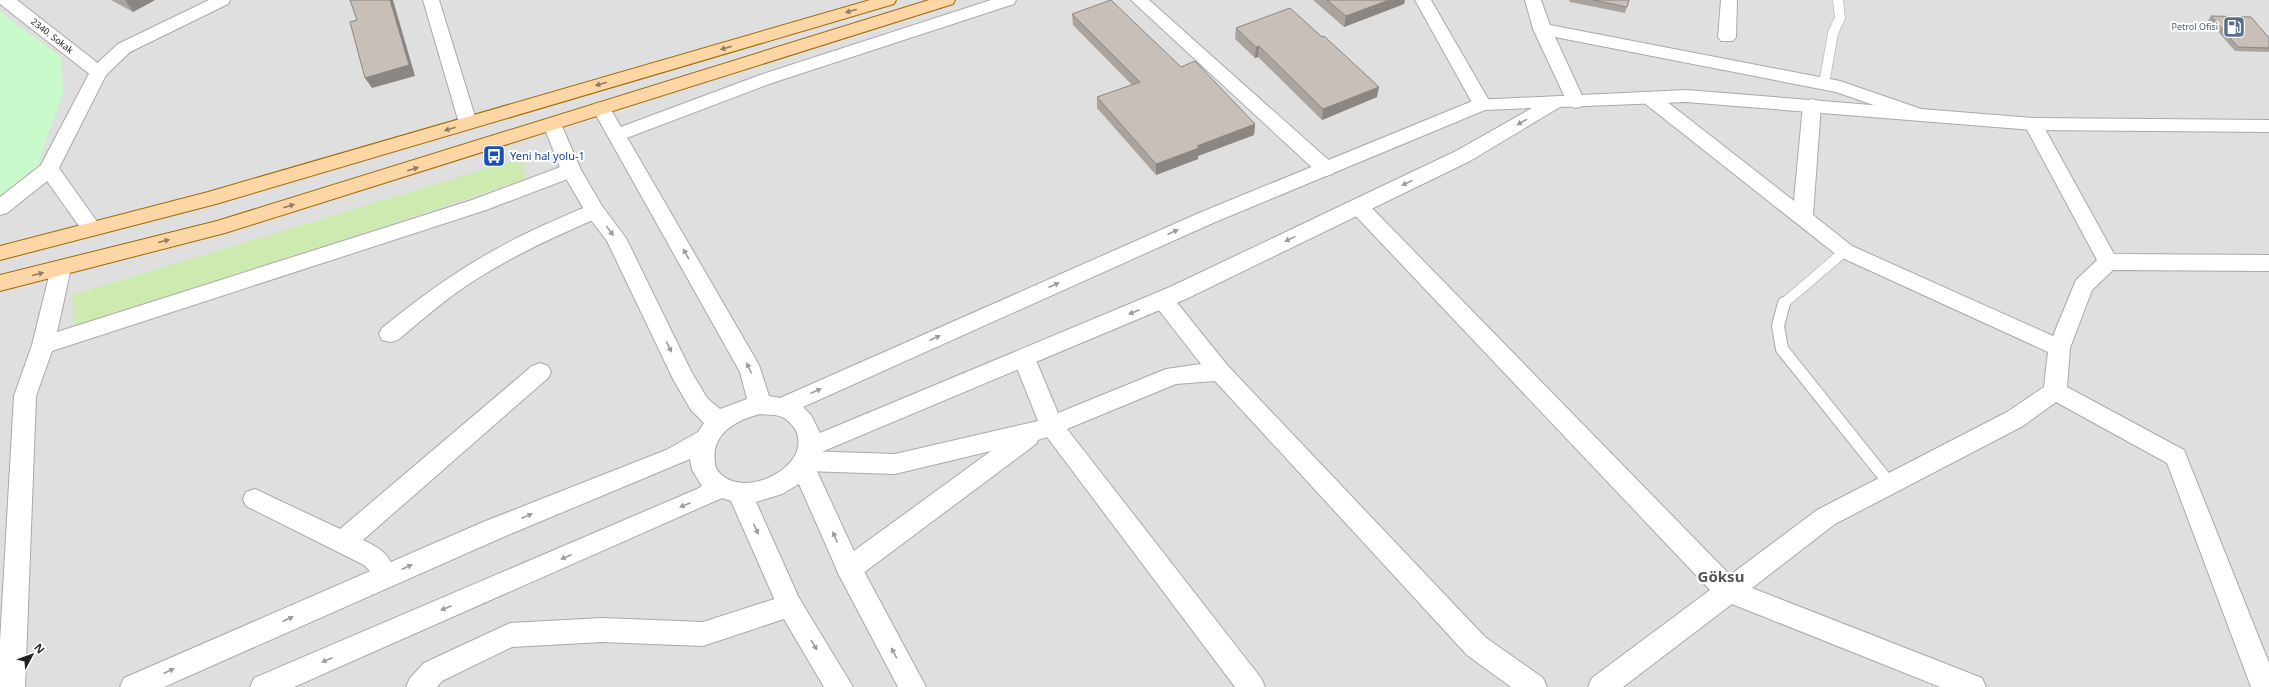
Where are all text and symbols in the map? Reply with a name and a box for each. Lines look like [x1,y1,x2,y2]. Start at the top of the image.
one-way arrow [844,8,856,14]
fuel station icon: Petrol Ofisi [2221,14,2247,40]
street label: 2340. Sokak [28,15,76,56]
place label: Petrol Ofisi [2172,20,2218,33]
one-way arrow [720,45,732,51]
one-way arrow [595,81,607,87]
one-way arrow [1516,119,1528,125]
one-way arrow [443,126,455,132]
bus stop icon: Yeni hal yolu-1 [481,143,507,169]
place label: Yeni hal yolu-1 [510,148,585,163]
one-way arrow [408,165,420,171]
one-way arrow [1402,180,1413,186]
one-way arrow [283,203,295,209]
one-way arrow [606,226,614,237]
one-way arrow [1167,229,1179,235]
one-way arrow [1284,236,1296,242]
one-way arrow [158,238,170,244]
one-way arrow [683,248,690,260]
one-way arrow [32,270,44,276]
one-way arrow [1048,282,1060,288]
one-way arrow [1128,309,1140,315]
one-way arrow [930,335,941,341]
one-way arrow [666,342,672,353]
one-way arrow [746,362,752,373]
one-way arrow [811,388,822,394]
one-way arrow [679,502,691,508]
one-way arrow [521,513,532,519]
one-way arrow [753,523,759,534]
one-way arrow [832,531,838,542]
one-way arrow [559,554,571,560]
one-way arrow [402,564,413,570]
district label: Göksu [1698,566,1744,586]
one-way arrow [441,605,452,611]
one-way arrow [283,616,294,622]
north arrow [12,635,52,675]
one-way arrow [810,639,817,651]
text: N [31,640,49,656]
one-way arrow [890,647,897,658]
one-way arrow [321,657,333,663]
one-way arrow [164,668,176,674]

